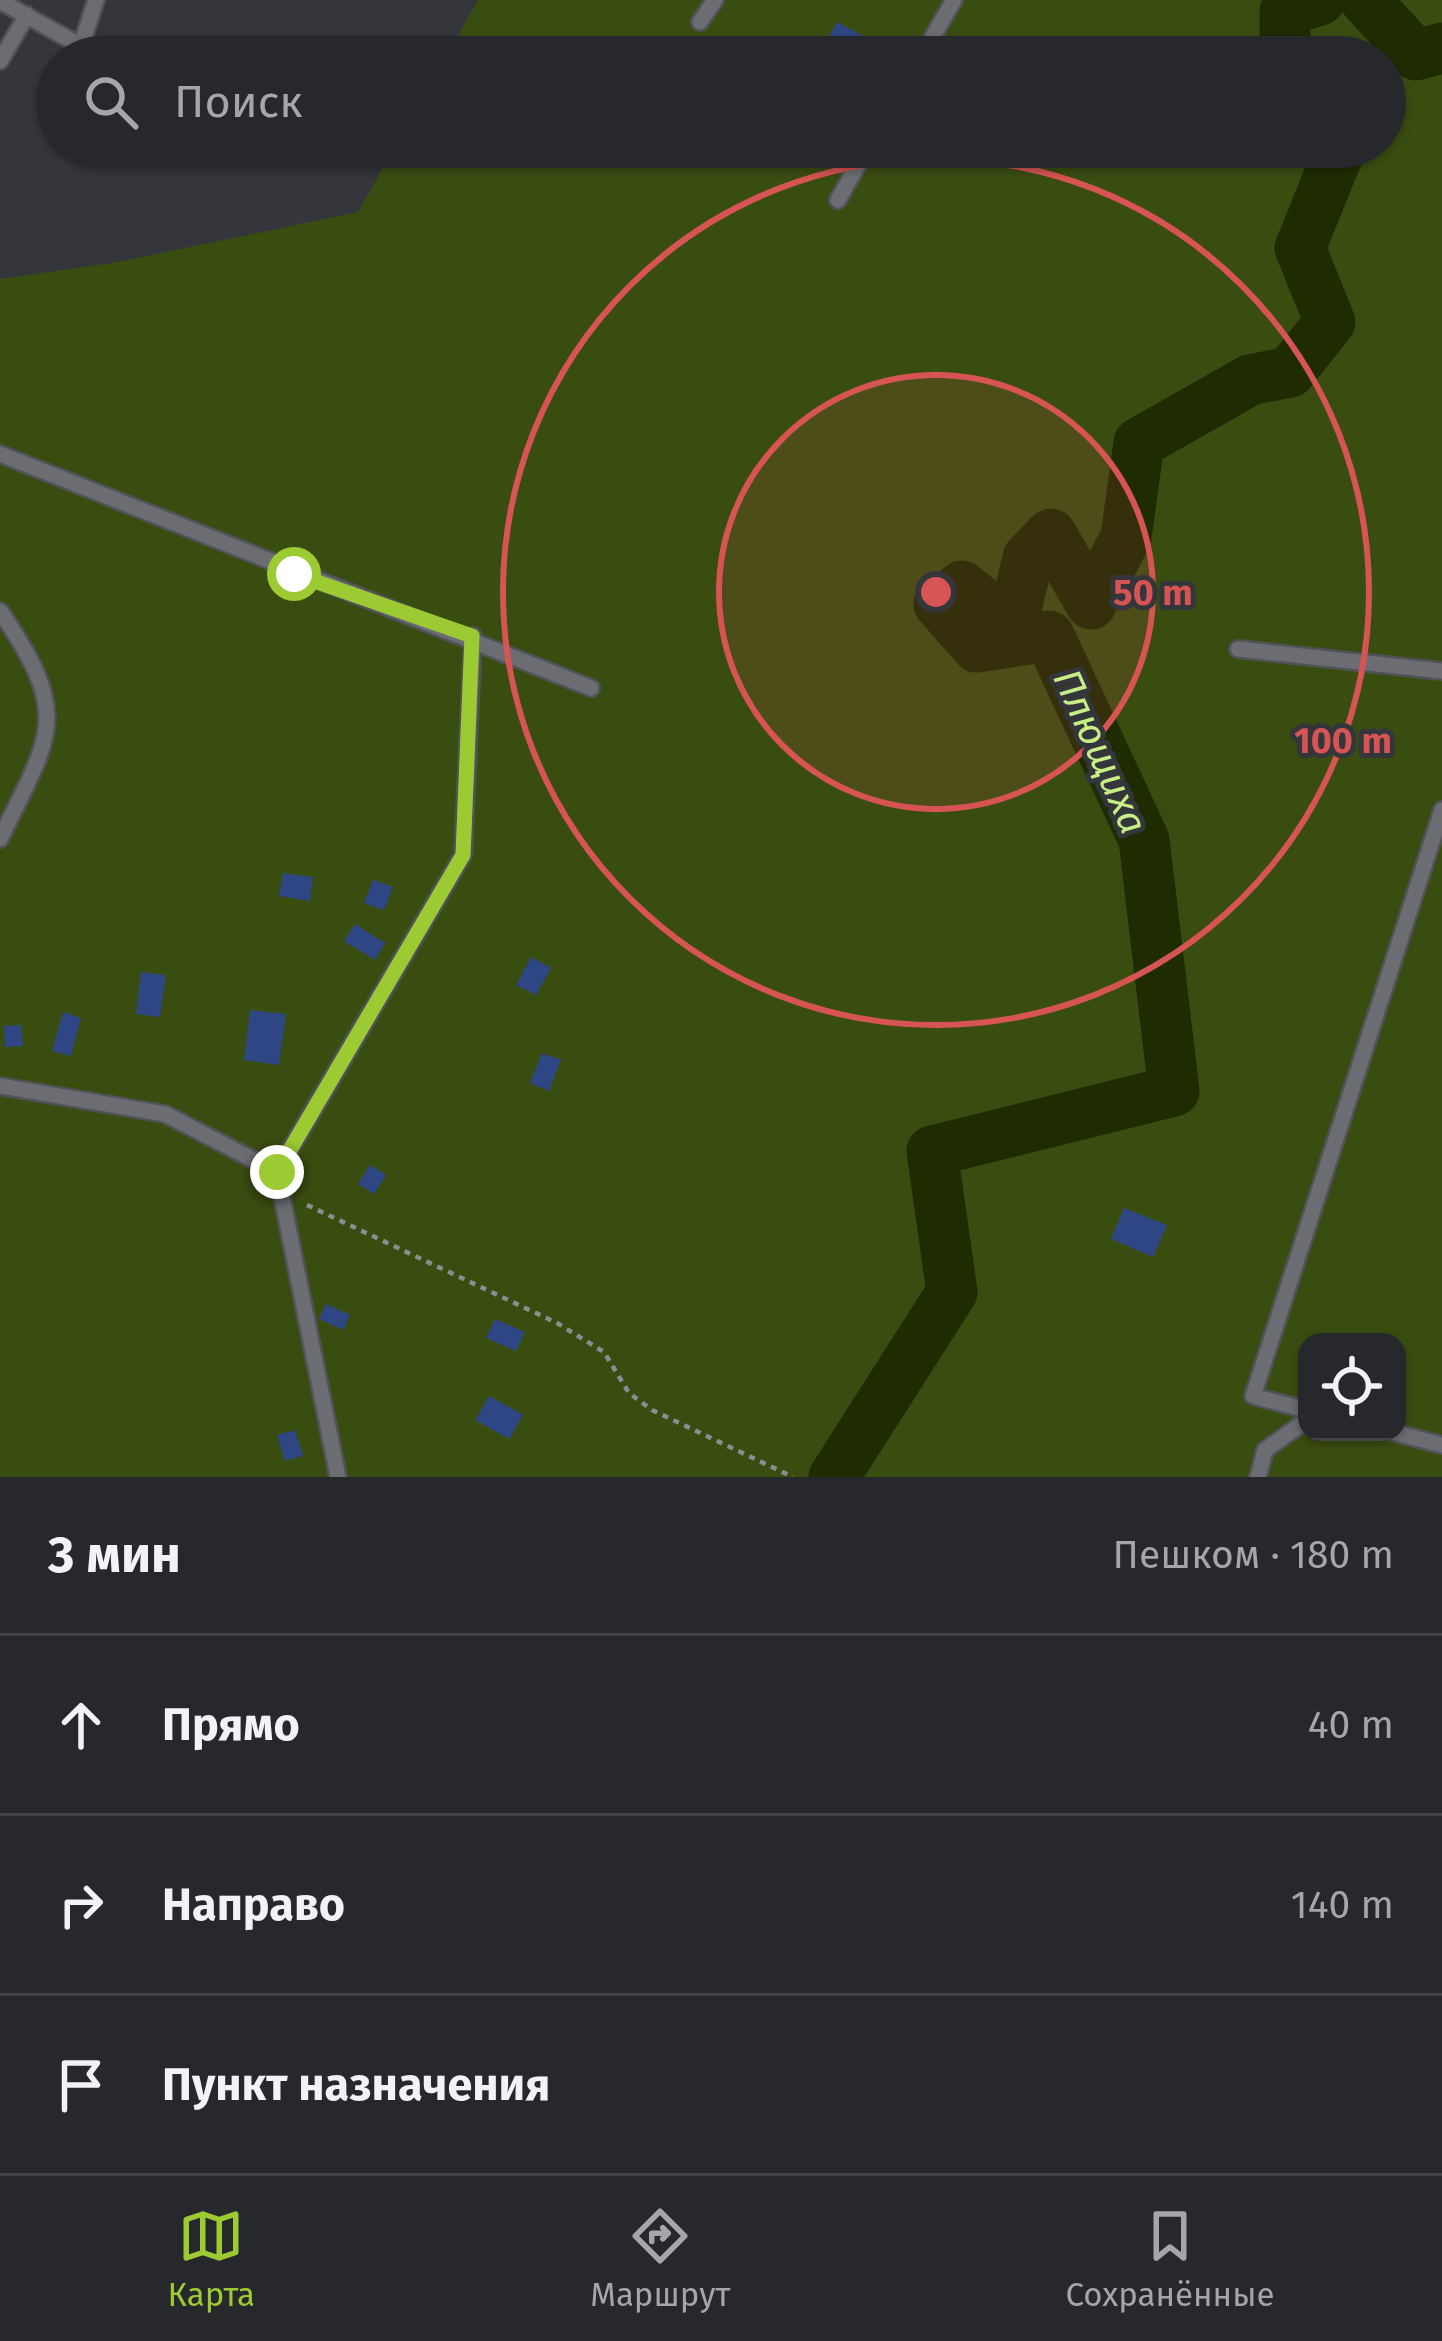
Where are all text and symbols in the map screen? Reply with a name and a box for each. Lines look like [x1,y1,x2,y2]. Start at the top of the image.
search box [36,36,1406,168]
icon: search [78,69,144,135]
text: Поиск [174,75,303,129]
route start [267,547,321,601]
centre of rings [915,571,957,613]
text: 50 m [1113,571,1193,615]
water label: Плющиха [1043,662,1157,841]
text: 100 m [1294,719,1392,763]
route end [250,1145,304,1199]
map controls [1298,1333,1406,1441]
button: locate [1298,1333,1406,1441]
text: 3 мин [48,1524,181,1586]
text: Пешком · 180 m [1113,1532,1394,1578]
icon: ahead [48,1692,114,1758]
text: Прямо [162,1698,300,1752]
text: 40 m [1308,1702,1394,1748]
icon: right [48,1872,114,1938]
text: Направо [162,1878,345,1932]
text: 140 m [1291,1882,1394,1928]
icon: arrive [48,2052,114,2118]
text: Пункт назначения [162,2058,550,2112]
tab: Карта [168,2203,255,2315]
tab: Маршрут [590,2203,730,2315]
tab: Сохранённые [1065,2203,1274,2315]

